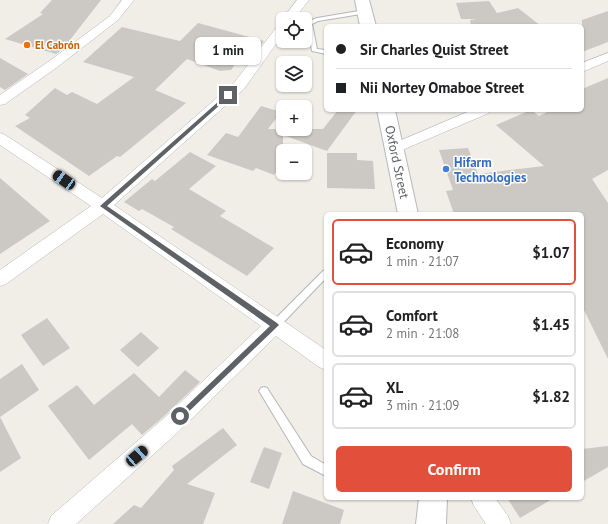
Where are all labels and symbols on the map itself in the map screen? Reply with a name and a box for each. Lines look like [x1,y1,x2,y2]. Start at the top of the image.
callout: 1 min [195,37,261,65]
place label: El Cabrón [35,38,80,52]
marker: El Cabrón [22,40,32,50]
route end [219,86,237,104]
street label: Oxford Street [381,124,413,201]
place label: Hifarm Technologies [454,154,527,186]
marker: Hifarm Technologies [441,164,451,174]
car [51,168,77,192]
route start [171,407,189,425]
car [124,444,150,468]

